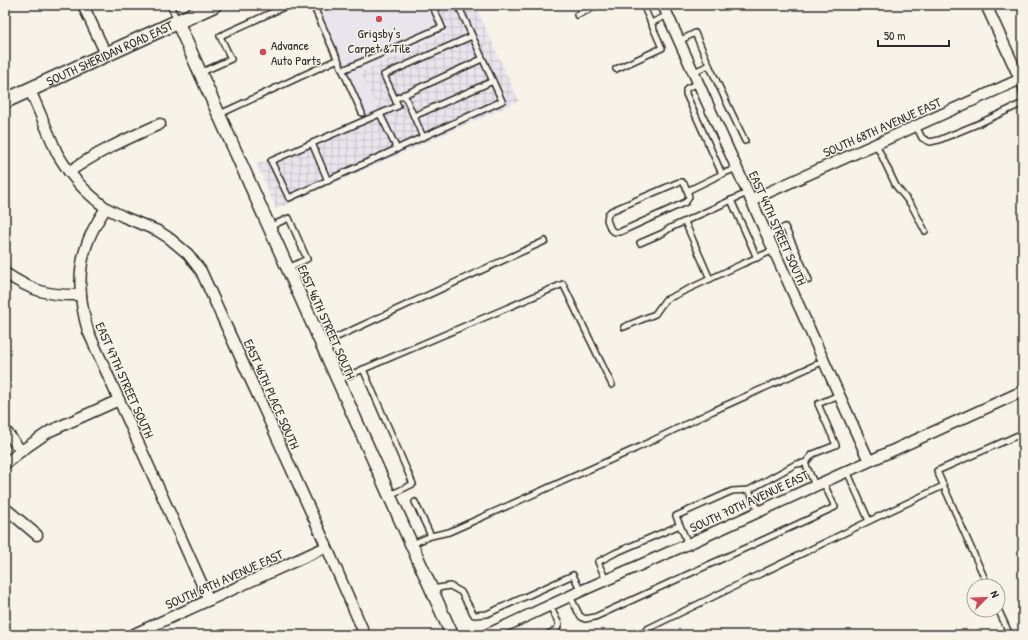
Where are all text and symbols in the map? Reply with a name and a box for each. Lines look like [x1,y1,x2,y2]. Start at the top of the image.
marker: Grigsby's Carpet & Tile [374,14,384,24]
street label: SOUTH SHERIDAN ROAD EAST [43,16,177,90]
scale bar [878,22,949,48]
place label: Grigsby's Carpet & Tile [348,24,410,57]
text: 50 m [884,27,905,44]
place label: Advance Auto Parts [271,36,321,69]
marker: Advance Auto Parts [258,47,268,57]
street label: SOUTH 68TH AVENUE EAST [820,92,945,161]
street label: EAST 44TH STREET SOUTH [745,168,811,288]
street label: EAST 46TH STREET SOUTH [294,262,360,382]
street label: EAST 47TH STREET SOUTH [91,319,159,441]
street label: EAST 46TH PLACE SOUTH [240,336,304,452]
street label: SOUTH 70TH AVENUE EAST [687,465,812,536]
street label: SOUTH 69TH AVENUE EAST [162,545,286,613]
north arrow [966,578,1006,618]
text: N [988,588,1003,600]

